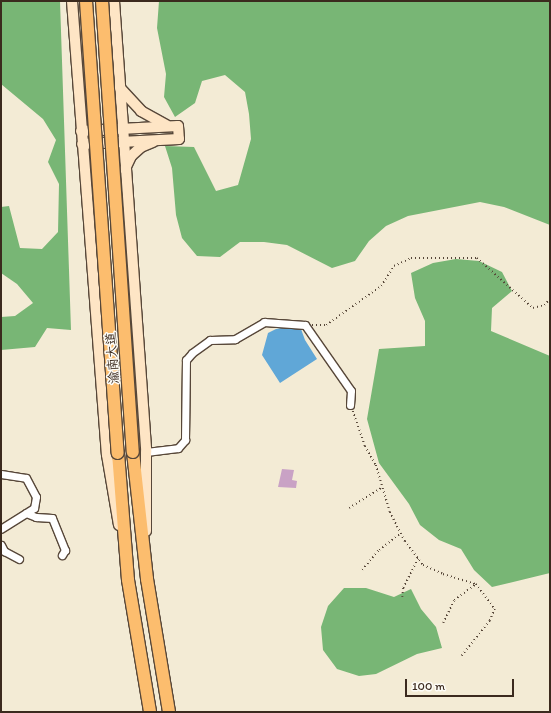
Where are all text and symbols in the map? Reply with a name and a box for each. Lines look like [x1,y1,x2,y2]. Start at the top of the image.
street label: 渝南大道 [103,332,123,384]
scale bar [407,671,516,697]
text: 100 m [412,679,445,693]

